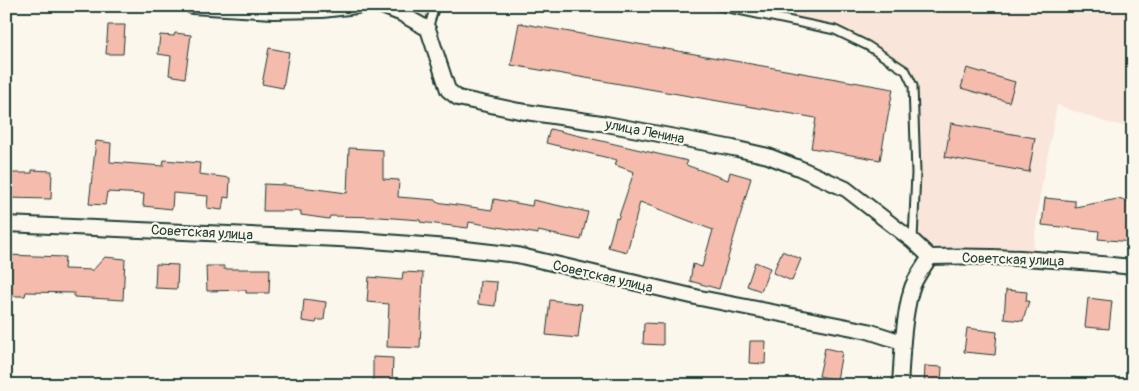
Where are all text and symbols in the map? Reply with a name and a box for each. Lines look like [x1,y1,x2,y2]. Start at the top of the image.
street label: улица Ленина [603,115,686,147]
street label: Советская улица [150,221,253,244]
street label: Советская улица [962,249,1064,270]
street label: Советская улица [551,257,655,296]

